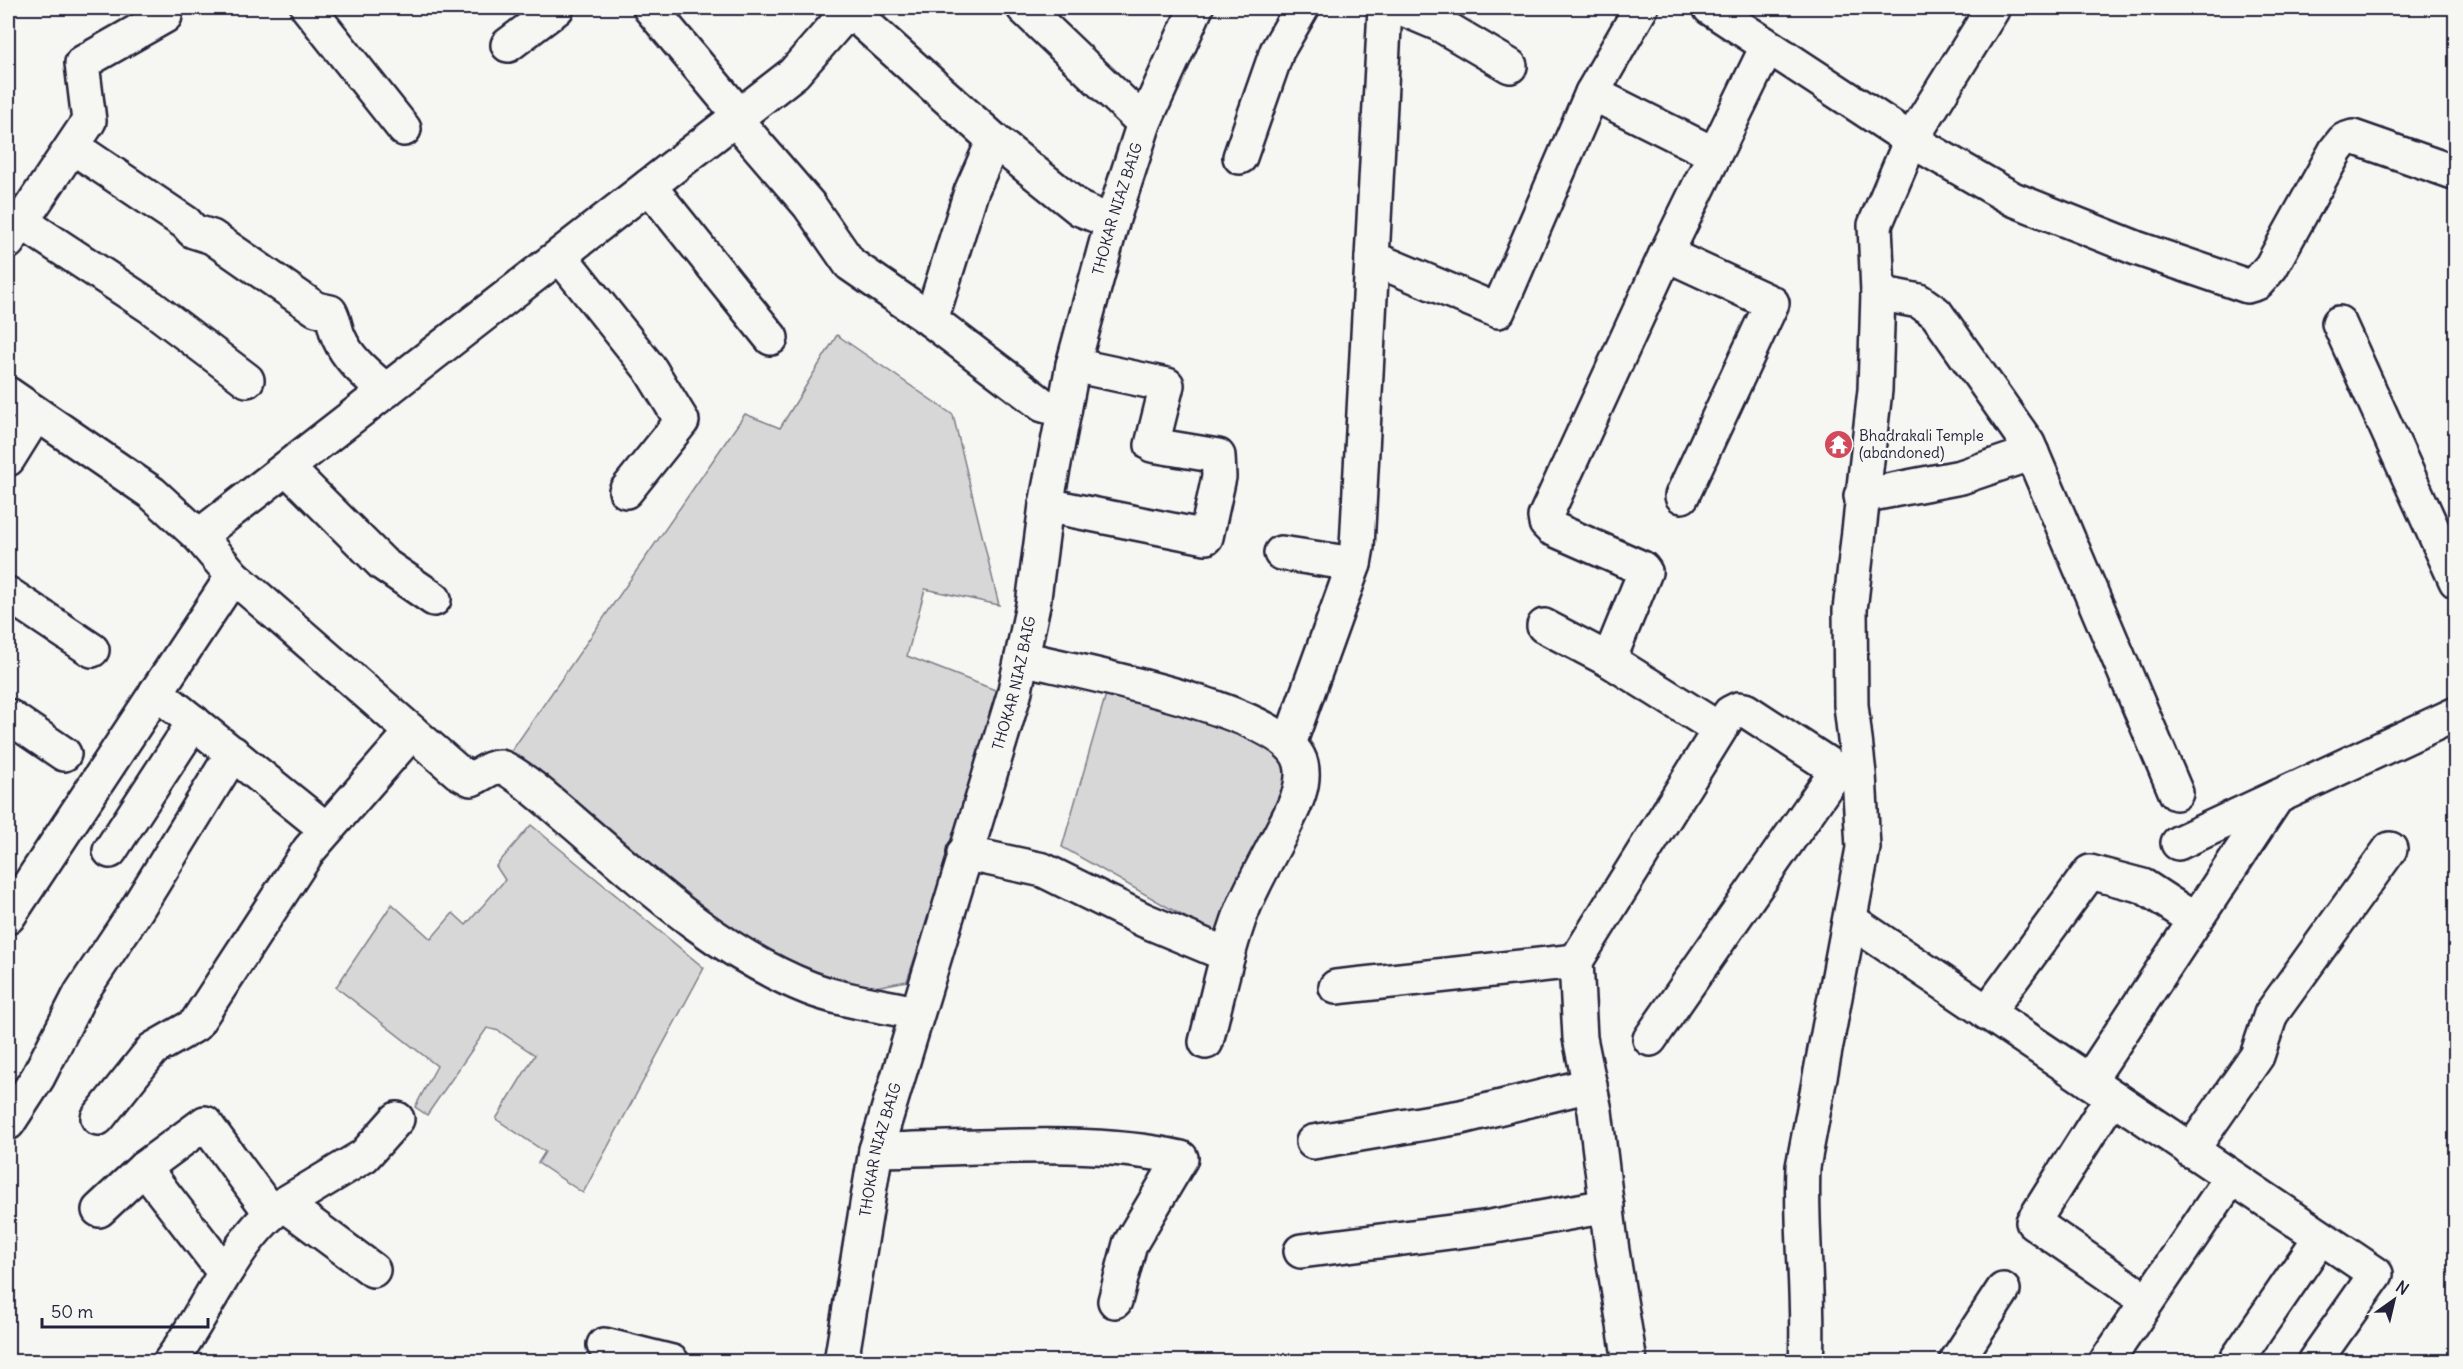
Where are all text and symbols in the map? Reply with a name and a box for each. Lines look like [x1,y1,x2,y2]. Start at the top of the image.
street label: THOKAR NIAZ BAIG [1088,140,1146,277]
place label: Bhadrakali Temple (abandoned) [1859,426,1984,462]
temple icon: Bhadrakali Temple (abandoned) [1822,429,1854,461]
street label: THOKAR NIAZ BAIG [988,614,1039,752]
street label: THOKAR NIAZ BAIG [855,1080,905,1218]
north arrow [2364,1270,2424,1330]
text: N [2392,1276,2413,1299]
scale bar [42,1291,208,1329]
text: 50 m [51,1300,93,1323]

